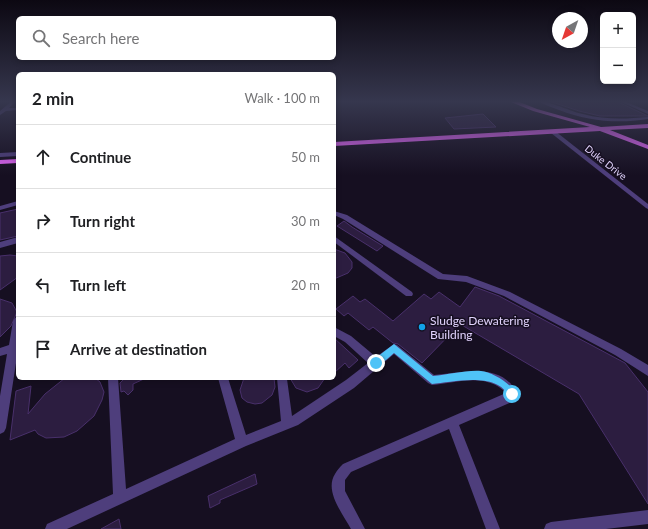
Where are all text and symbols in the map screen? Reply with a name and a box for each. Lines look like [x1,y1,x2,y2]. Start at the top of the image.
north arrow [552,12,588,48]
map controls [600,12,636,84]
button: + [600,12,636,48]
search box [16,16,336,60]
icon: search [30,27,52,49]
text: Search here [62,29,139,47]
button: − [600,48,636,84]
text: 2 min [32,88,74,109]
text: Walk · 100 m [244,90,320,106]
street label: Duke Drive [583,142,629,182]
icon: ahead [32,146,54,168]
text: Continue [70,148,131,166]
text: 50 m [291,149,320,165]
icon: right [32,210,54,232]
text: Turn right [70,212,135,230]
text: 30 m [291,213,320,229]
icon: left [32,274,54,296]
text: Turn left [70,276,126,294]
text: 20 m [291,277,320,293]
place label: Sludge Dewatering Building [430,313,530,342]
marker: Sludge Dewatering Building [417,322,427,332]
icon: arrive [32,338,54,360]
text: Arrive at destination [70,340,207,358]
route end [367,354,385,372]
route start [503,385,521,403]

